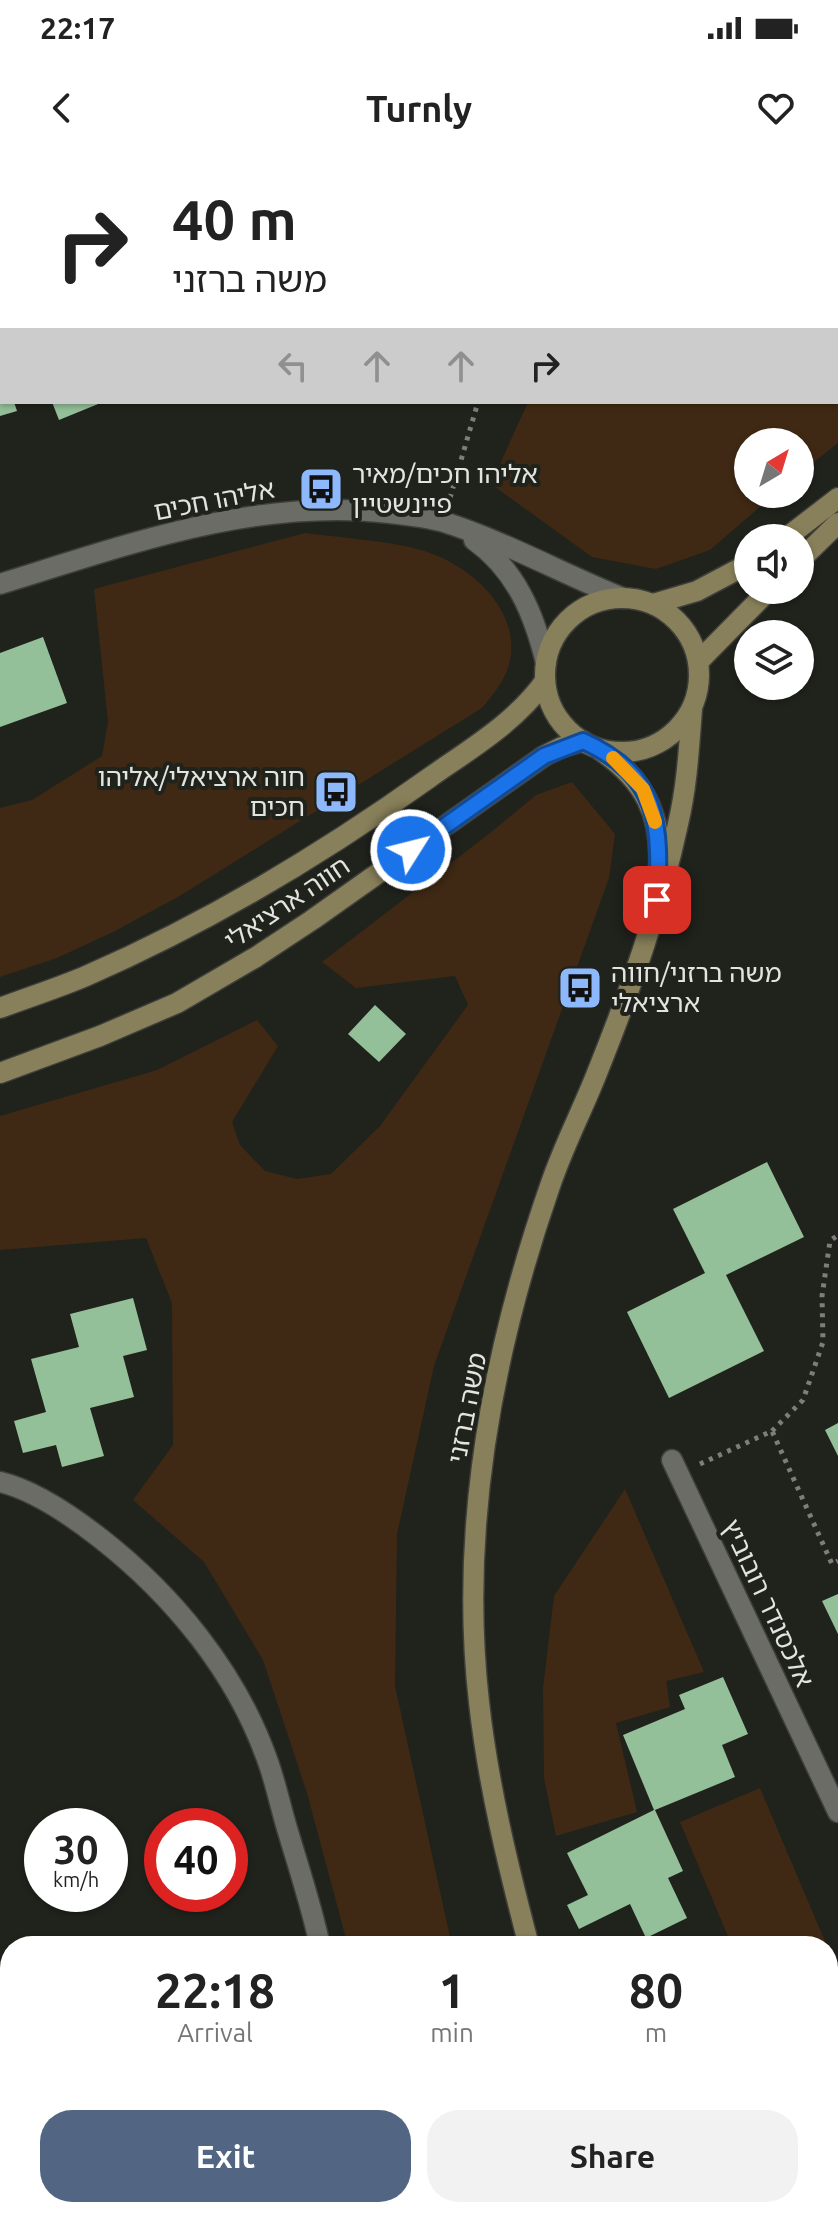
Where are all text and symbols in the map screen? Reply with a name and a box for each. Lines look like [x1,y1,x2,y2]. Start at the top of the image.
text: 22:17 [40,11,115,45]
icon: back [40,86,84,130]
icon: heart [754,86,798,130]
text: Turnly [366,88,472,129]
text: 40 m [172,188,297,251]
icon: right [40,192,144,296]
text: משה ברזני [172,258,327,299]
icon: left [271,344,315,388]
icon: ahead [355,344,399,388]
icon: ahead [439,344,483,388]
icon: right [523,344,567,388]
north arrow [734,428,814,508]
map controls [734,428,814,700]
place label: אליהו חכים/מאיר פיינשטיין [352,459,538,518]
bus stop icon: אליהו חכים/מאיר פיינשטיין [297,465,345,513]
street label: אליהו חכים [151,474,277,525]
button: sound [734,524,814,604]
button: layers [734,620,814,700]
place label: חוה ארציאלי/אליהו חכים [98,762,305,821]
bus stop icon: חוה ארציאלי/אליהו חכים [312,768,360,816]
position arrow [369,808,453,892]
street label: חווה ארציאלי [219,850,355,955]
pin [623,866,691,934]
icon: arrive [635,878,679,922]
place label: משה ברזני/חווה ארציאלי [611,958,782,1017]
bus stop icon: משה ברזני/חווה ארציאלי [556,964,604,1012]
street label: משה ברזני [442,1350,491,1466]
street label: אלכסנדר רובוביץ [717,1514,820,1691]
speed limit sign: 40 [144,1808,248,1912]
text: 30 [53,1827,99,1872]
text: km/h [53,1868,99,1891]
text: 22:18 [155,1963,275,2017]
text: 1 [438,1963,466,2017]
text: 80 [629,1963,683,2017]
text: Arrival [177,2018,253,2047]
text: min [430,2018,474,2047]
text: m [645,2018,667,2047]
button: Exit [40,2110,411,2202]
button: Share [427,2110,798,2202]

